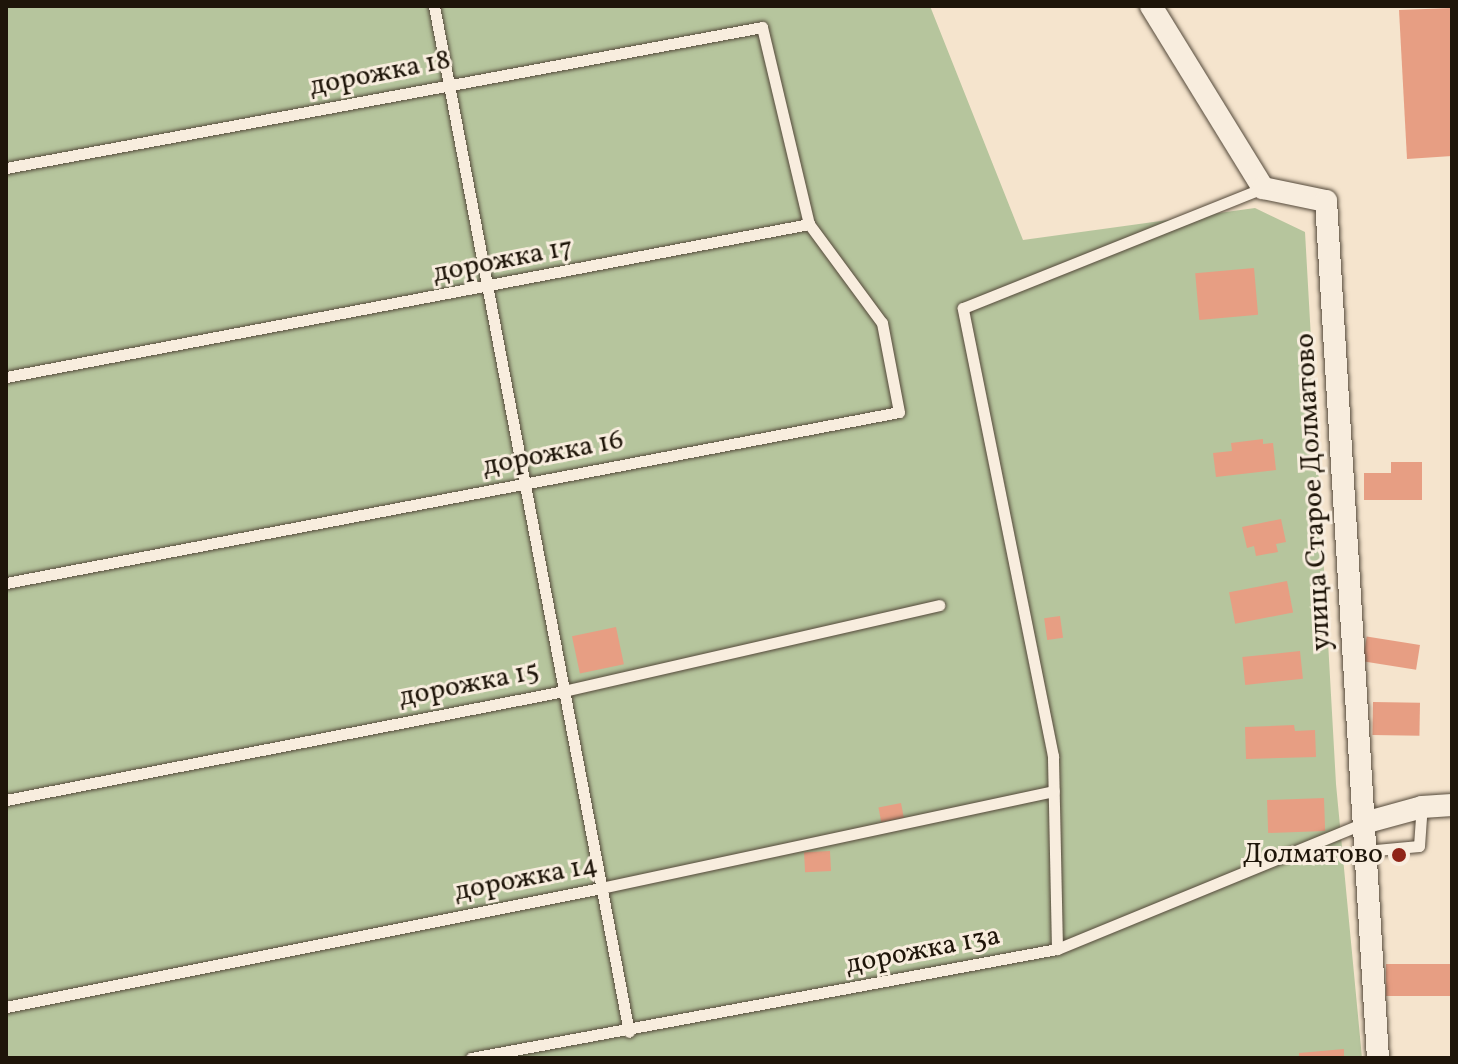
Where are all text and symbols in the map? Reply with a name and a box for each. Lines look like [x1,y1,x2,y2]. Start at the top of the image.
street label: дорожка 18 [307,44,453,104]
street label: дорожка 17 [430,231,576,291]
street label: улица Старое Долматово [1289,332,1339,652]
street label: дорожка 16 [480,424,626,484]
street label: дорожка 15 [396,655,542,715]
place label: Долматово [1243,838,1383,872]
marker: Долматово [1390,846,1408,864]
street label: дорожка 14 [451,849,601,909]
street label: дорожка 13а [843,920,1003,982]

